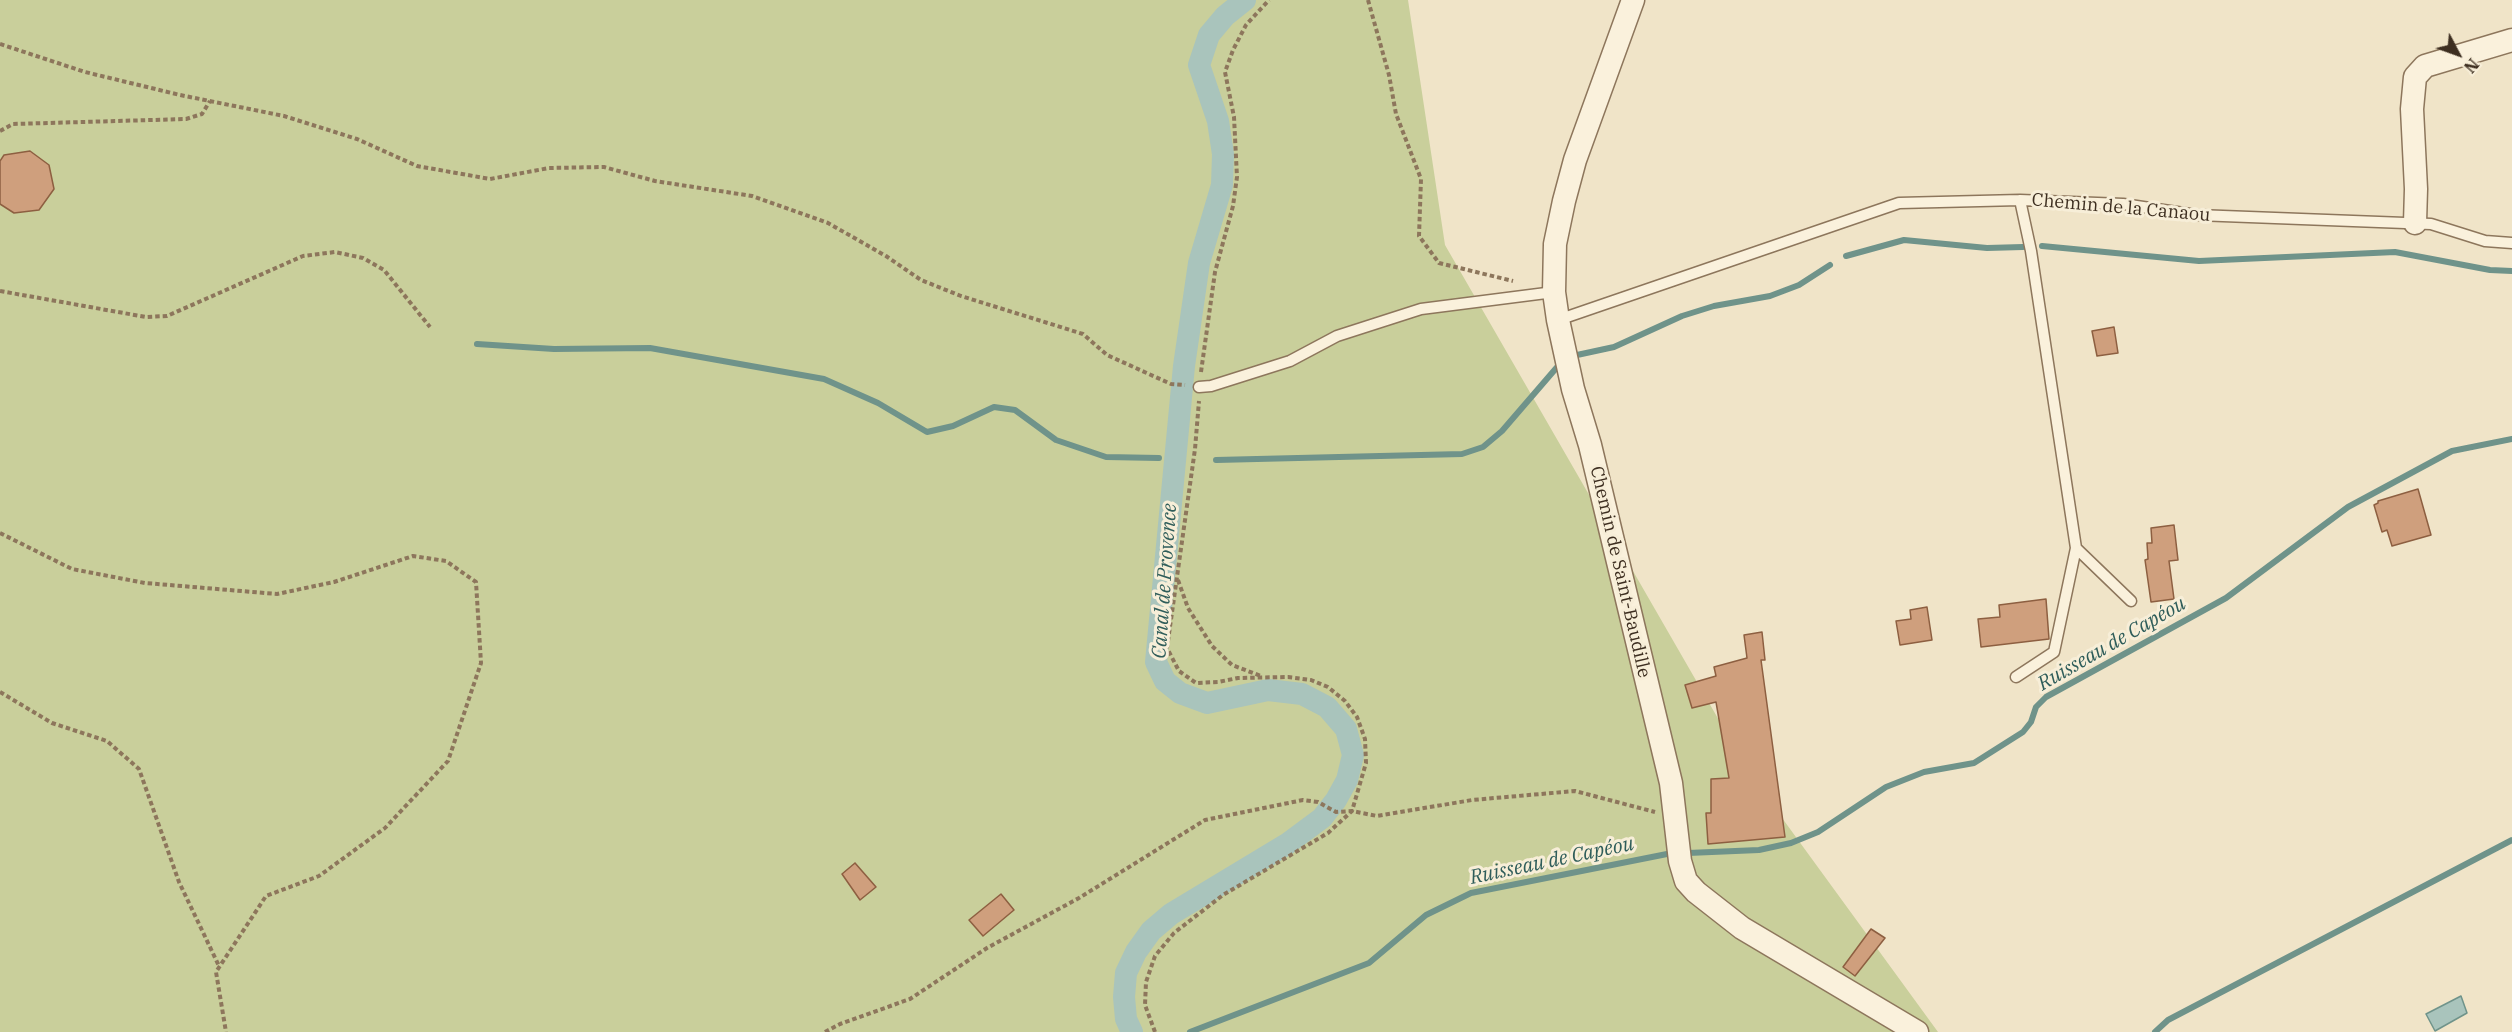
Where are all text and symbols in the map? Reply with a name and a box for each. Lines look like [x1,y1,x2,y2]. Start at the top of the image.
north arrow [2428,24,2488,84]
text: N [2460,54,2483,77]
street label: Chemin de la Canaou [2031,189,2211,227]
street label: Chemin de Saint-Baudille [1585,464,1655,680]
water label: Canal de Provence [1148,503,1182,659]
water label: Ruisseau de Capéou [2034,592,2190,696]
water label: Ruisseau de Capéou [1468,832,1636,890]

